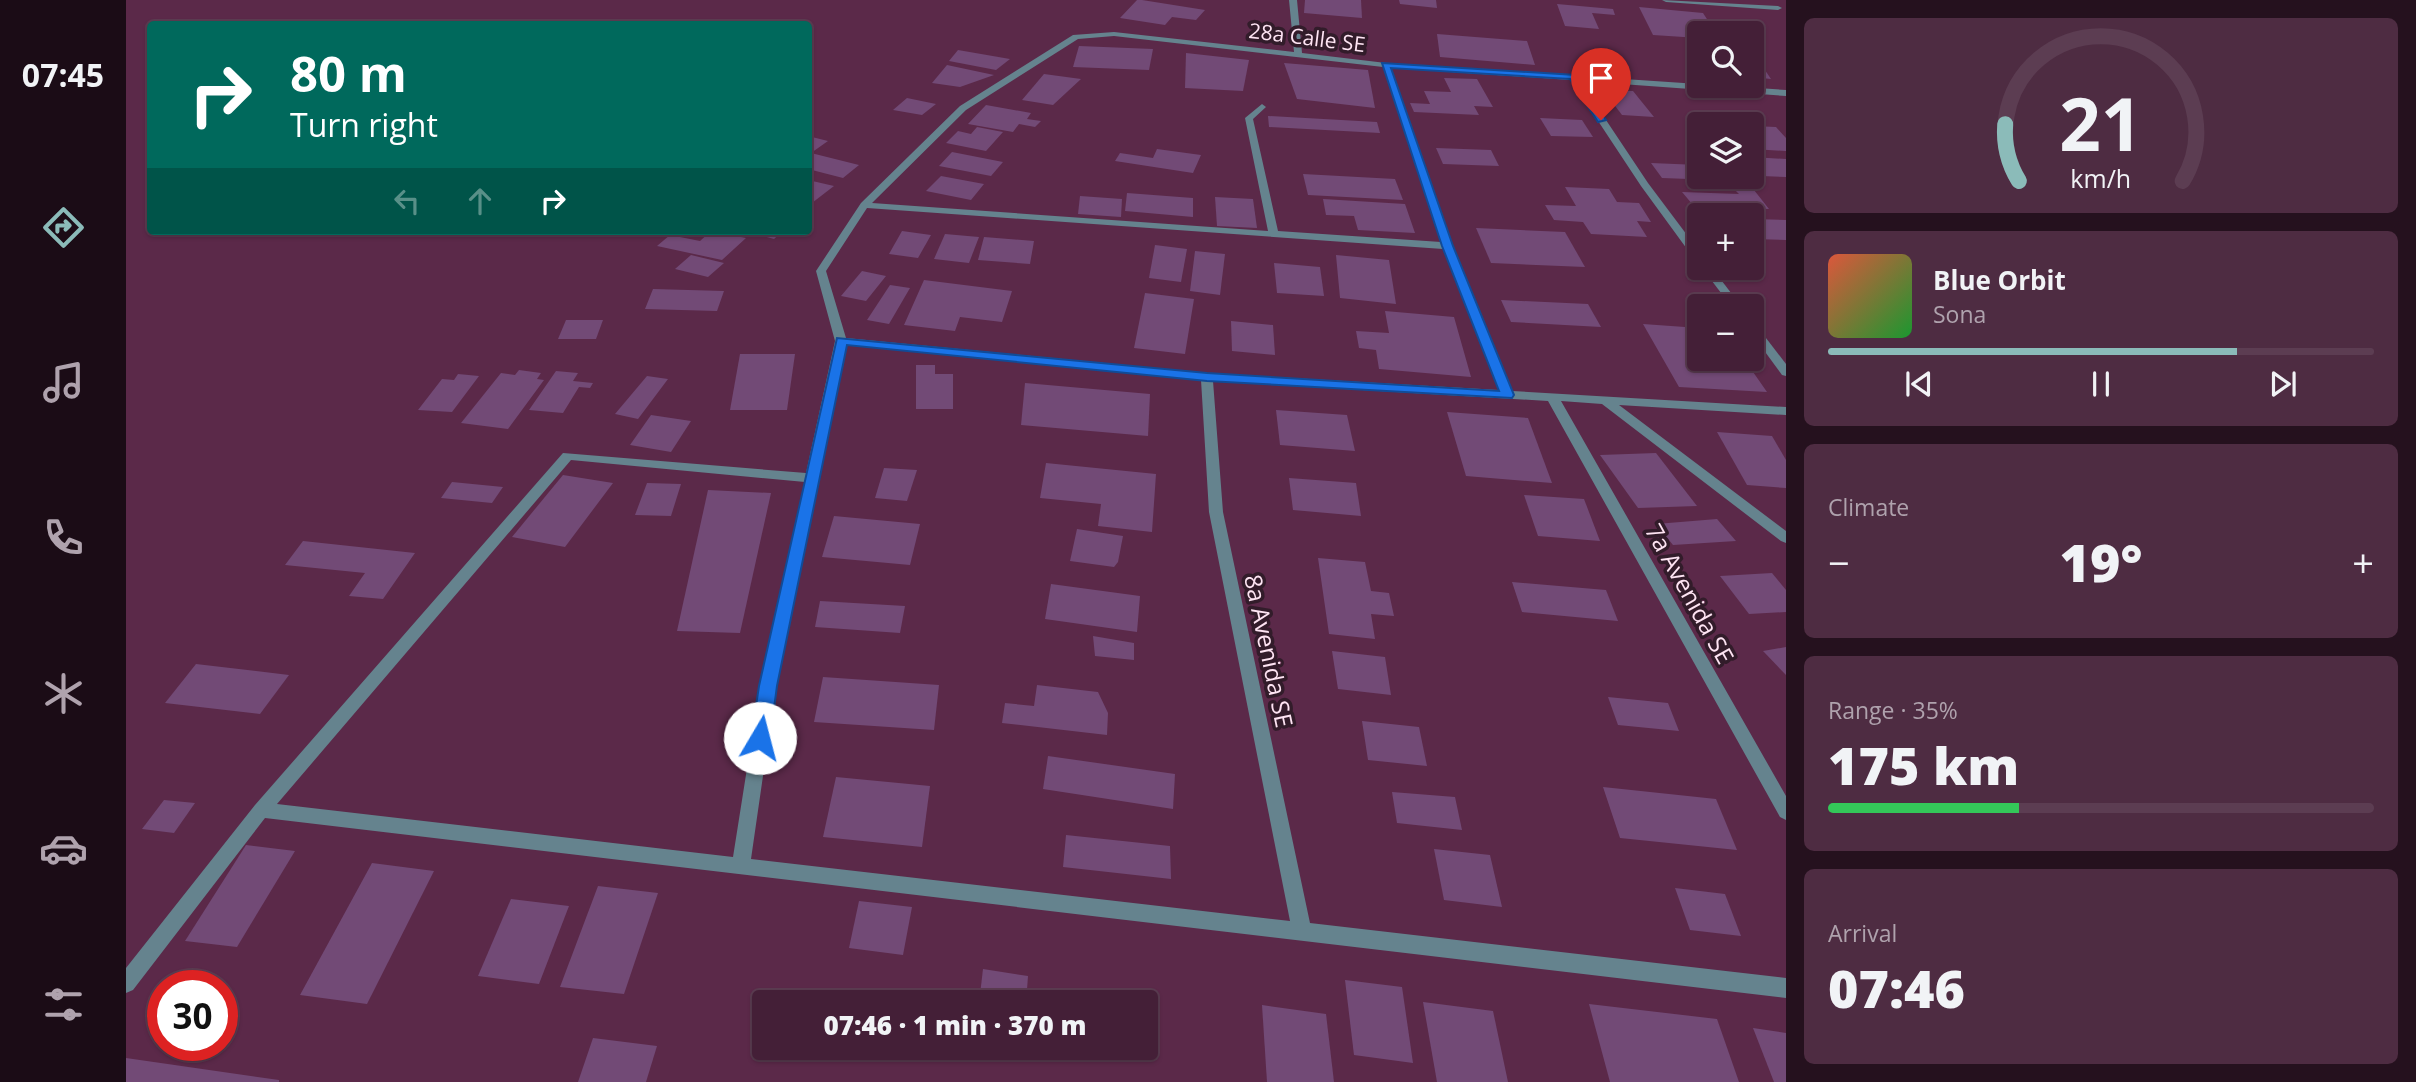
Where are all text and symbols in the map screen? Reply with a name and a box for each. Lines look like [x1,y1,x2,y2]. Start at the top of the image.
street label: 28a Calle SE [1247,16,1367,58]
map controls [1687,21,1764,371]
button: search [1687,21,1764,98]
text: 80 m [290,40,407,106]
pin [1571,48,1631,120]
icon: right [175,49,266,140]
text: 07:45 [22,53,104,96]
icon: arrive [1582,59,1620,97]
text: 21 [2059,74,2143,173]
text: Turn right [290,103,438,146]
button: layers [1687,112,1764,189]
text: km/h [2071,161,2131,195]
icon: left [388,182,426,220]
icon: ahead [461,182,499,220]
icon: right [534,182,572,220]
icon: directions [39,203,88,252]
button: + [1687,203,1764,280]
text: Blue Orbit [1933,262,2066,298]
button: − [1687,294,1764,371]
text: Sona [1933,298,1986,330]
icon: music [39,358,88,407]
icon: previous [1900,365,1938,403]
icon: pause [2082,365,2120,403]
icon: next [2264,365,2302,403]
text: Climate [1828,491,1909,523]
icon: phone [39,513,88,562]
street label: 7a Avenida SE [1638,517,1742,669]
text: 19° [2060,526,2142,597]
text: − [1828,536,1850,588]
text: + [2352,536,2374,588]
street label: 8a Avenida SE [1237,571,1302,730]
icon: climate [39,669,88,718]
text: Range · 35% [1828,694,1958,726]
position arrow [723,701,797,775]
text: 175 km [1828,729,2019,800]
icon: car [39,824,88,873]
text: Arrival [1828,917,1897,949]
text: 07:46 [1828,952,1965,1023]
speed limit sign: 30 [147,970,238,1061]
icon: filters [39,980,88,1029]
text: 07:46 · 1 min · 370 m [824,1007,1086,1043]

